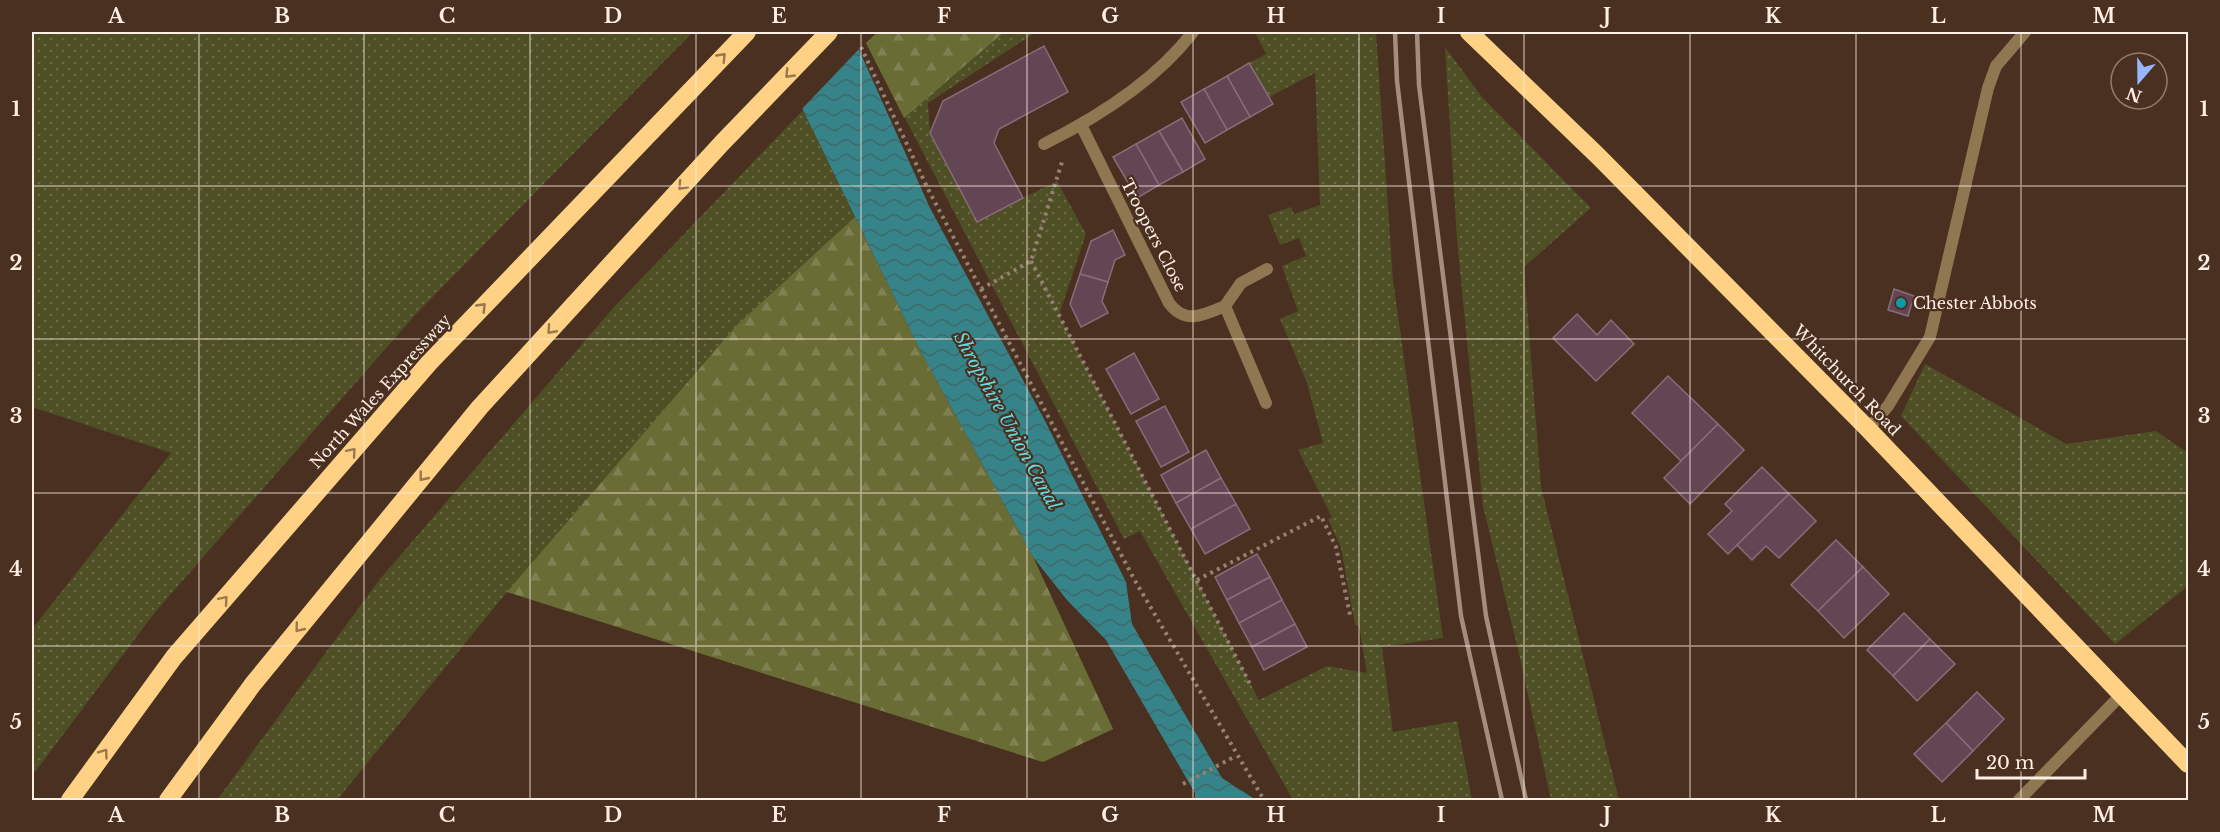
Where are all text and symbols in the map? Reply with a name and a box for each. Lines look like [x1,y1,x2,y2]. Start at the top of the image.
text: A [107,4,125,28]
text: B [274,4,290,28]
text: C [439,4,455,28]
text: D [604,4,622,28]
text: E [771,4,787,28]
text: F [937,4,951,28]
text: G [1101,4,1119,28]
text: H [1267,4,1286,28]
text: I [1437,4,1445,28]
text: J [1599,4,1611,28]
text: K [1765,4,1782,28]
text: L [1930,4,1946,28]
text: M [2093,4,2116,28]
north arrow [2109,51,2169,111]
one-way arrow [715,53,726,64]
one-way arrow [785,66,796,77]
text: N [2123,83,2144,107]
text: 1 [12,97,21,121]
text: 1 [2200,97,2209,121]
street label: Troopers Close [1117,175,1191,295]
one-way arrow [678,179,689,190]
text: 2 [9,251,23,275]
text: 2 [2197,251,2211,275]
place label: Chester Abbots [1913,293,2037,313]
marker: Chester Abbots [1894,296,1908,310]
one-way arrow [475,304,486,314]
street label: North Wales Expressway [305,309,455,472]
street label: Whitchurch Road [1788,320,1905,440]
one-way arrow [547,323,558,334]
water label: Shropshire Union Canal [949,328,1065,514]
text: 3 [10,404,22,428]
text: 3 [2198,404,2210,428]
one-way arrow [345,448,356,459]
one-way arrow [419,470,430,481]
text: 4 [9,557,23,581]
text: 4 [2197,557,2211,581]
one-way arrow [217,596,228,607]
one-way arrow [295,621,306,632]
text: 5 [10,710,22,734]
text: 5 [2198,710,2210,734]
scale bar [1977,742,2085,780]
one-way arrow [97,749,108,760]
text: 20 m [1986,752,2034,774]
text: A [107,803,125,827]
text: B [274,803,290,827]
text: C [439,803,455,827]
text: D [604,803,622,827]
text: E [771,803,787,827]
text: F [937,803,951,827]
text: G [1101,803,1119,827]
text: H [1267,803,1286,827]
text: I [1437,803,1445,827]
text: J [1599,803,1611,827]
text: K [1765,803,1782,827]
text: L [1930,803,1946,827]
text: M [2093,803,2116,827]

